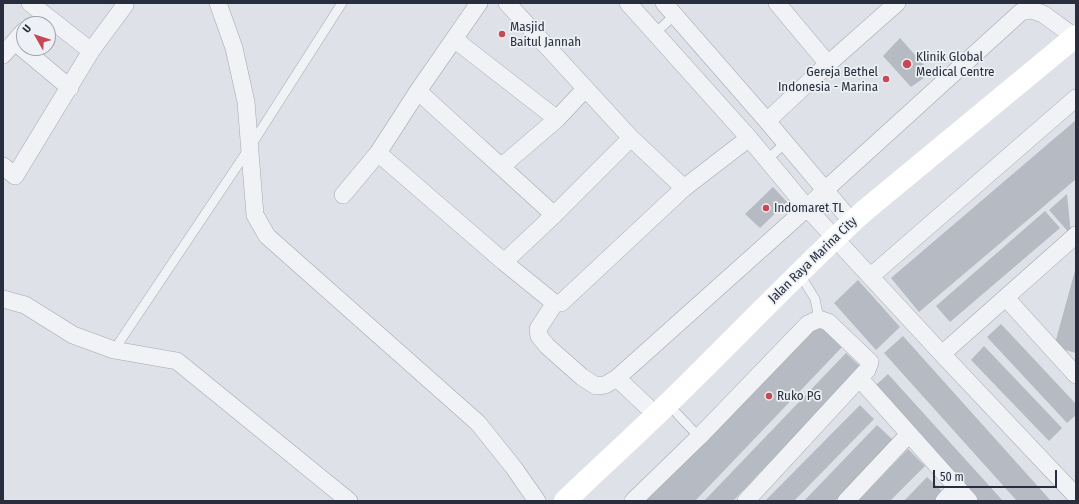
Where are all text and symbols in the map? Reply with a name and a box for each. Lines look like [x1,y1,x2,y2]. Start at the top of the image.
north arrow [16,16,56,56]
place label: Masjid Baitul Jannah [510,19,581,50]
text: U [20,22,34,35]
marker: Masjid Baitul Jannah [497,29,507,39]
place label: Klinik Global Medical Centre [916,49,995,80]
marker: Klinik Global Medical Centre [901,58,913,70]
place label: Gereja Bethel Indonesia - Marina [778,64,878,95]
marker: Gereja Bethel Indonesia - Marina [881,74,891,84]
place label: Indomaret TL [774,200,844,216]
marker: Indomaret TL [761,203,771,213]
street label: Jalan Raya Marina City [765,214,861,306]
place label: Ruko PG [777,388,821,404]
marker: Ruko PG [764,391,774,401]
scale bar [935,462,1059,488]
text: 50 m [940,470,964,484]

